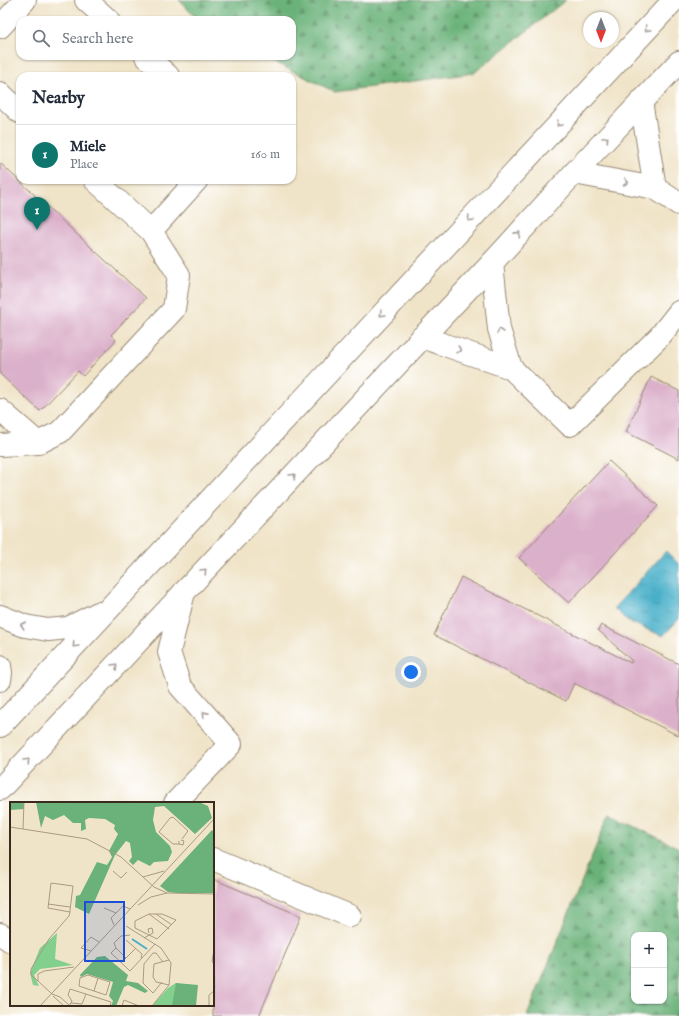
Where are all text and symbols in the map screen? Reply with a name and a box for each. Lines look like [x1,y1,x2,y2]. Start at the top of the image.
north arrow [583,12,619,48]
search box [16,16,296,60]
one-way arrow [645,24,652,31]
icon: search [30,27,52,49]
text: Search here [62,29,133,48]
text: Nearby [32,88,85,109]
one-way arrow [556,119,564,127]
one-way arrow [601,136,608,143]
text: Miele [70,137,106,156]
text: 1 [43,146,47,163]
text: 160 m [250,146,280,163]
text: Place [70,156,98,173]
one-way arrow [623,178,629,186]
pin: 1 [24,197,50,230]
one-way arrow [468,214,475,222]
one-way arrow [513,231,521,239]
one-way arrow [379,309,387,317]
one-way arrow [496,328,505,335]
one-way arrow [455,345,462,354]
one-way arrow [288,473,296,481]
one-way arrow [199,568,207,576]
one-way arrow [20,621,27,630]
one-way arrow [73,640,80,647]
your location [401,662,421,682]
one-way arrow [110,663,117,670]
one-way arrow [203,712,210,719]
one-way arrow [22,758,29,766]
inset map [10,802,214,1006]
map controls [631,932,667,1004]
button: + [631,932,667,968]
button: − [631,968,667,1004]

